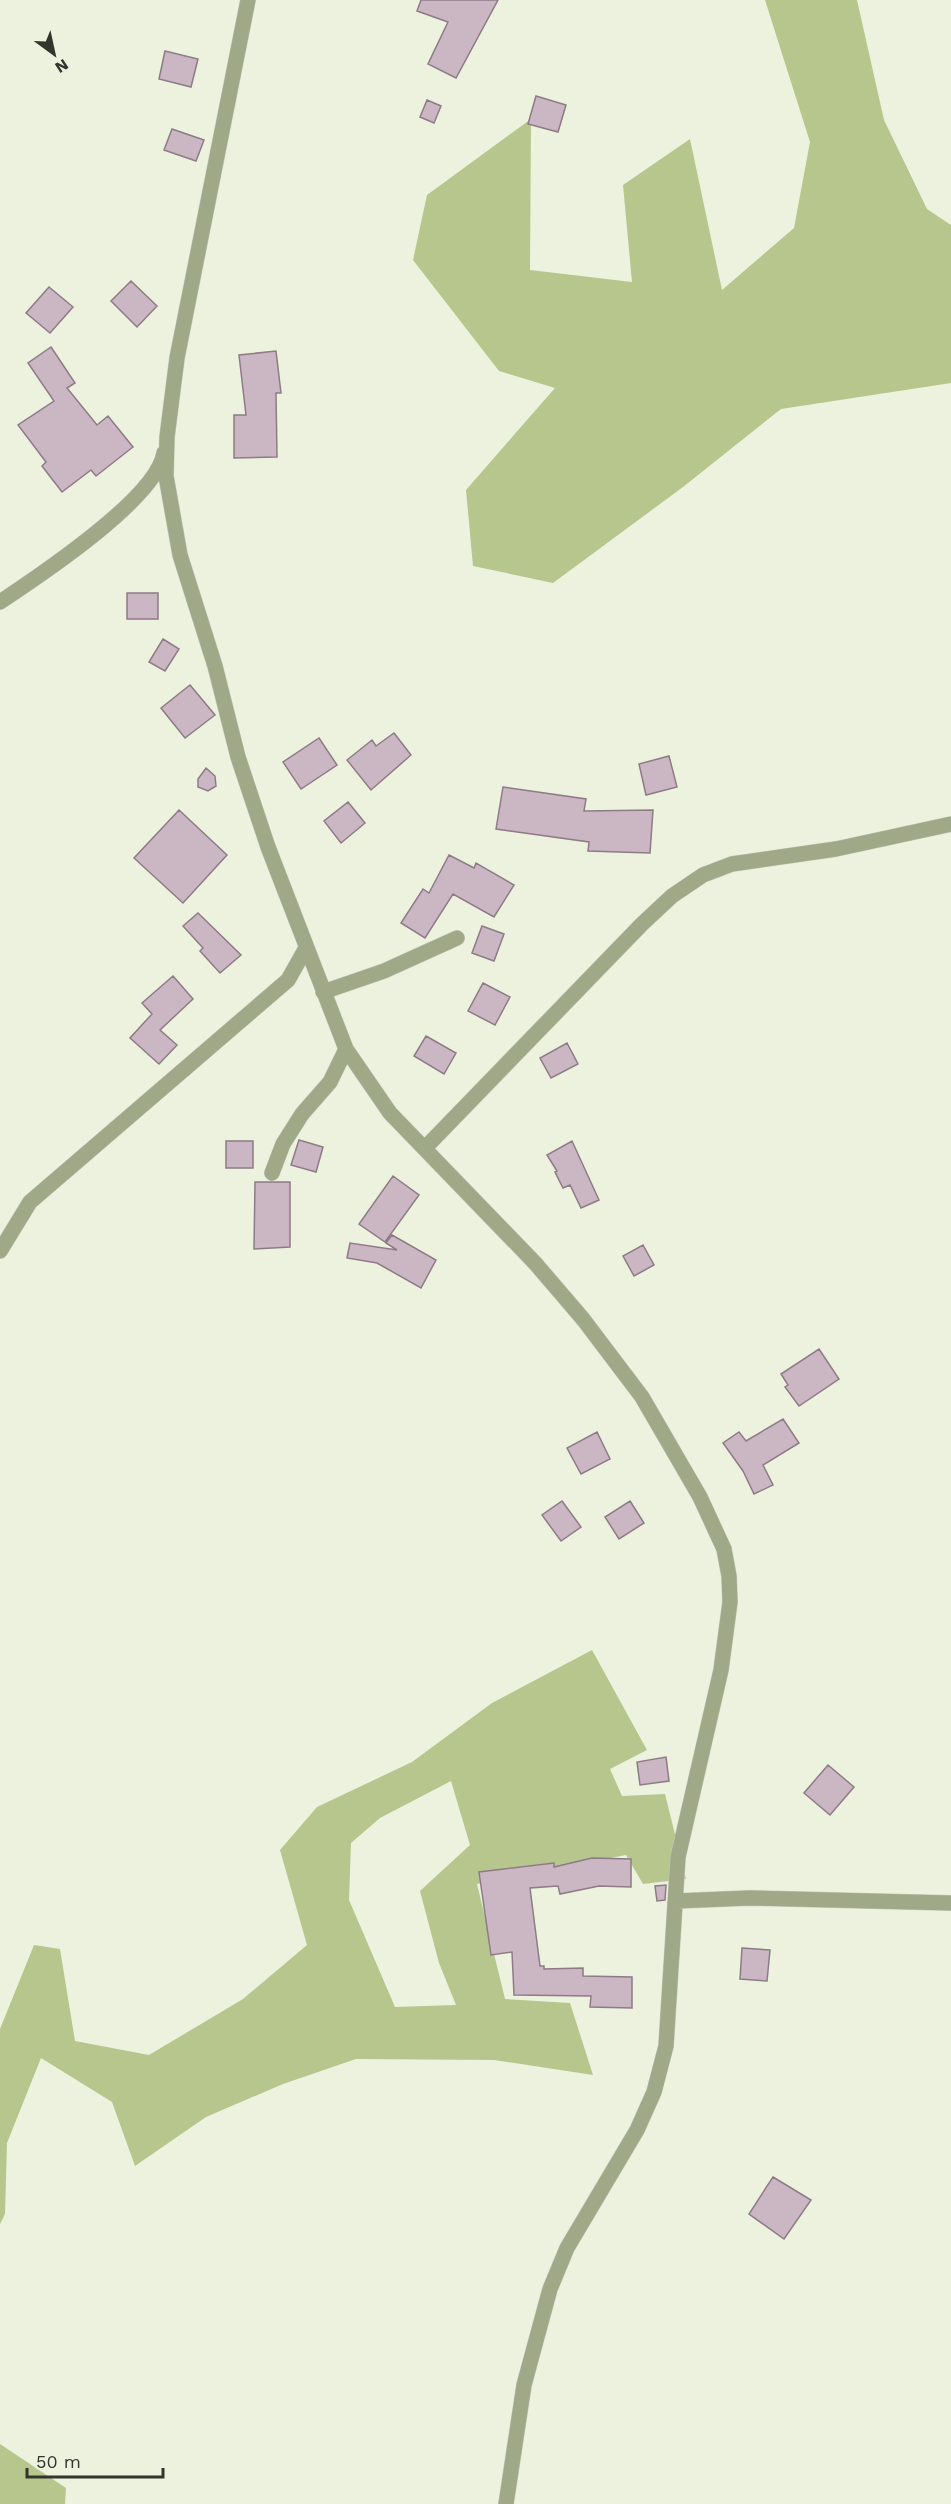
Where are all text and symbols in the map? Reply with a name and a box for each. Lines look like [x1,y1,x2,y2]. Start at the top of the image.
north arrow [24,24,84,84]
text: N [52,55,72,77]
scale bar [27,2441,164,2479]
text: 50 m [36,2451,81,2472]

